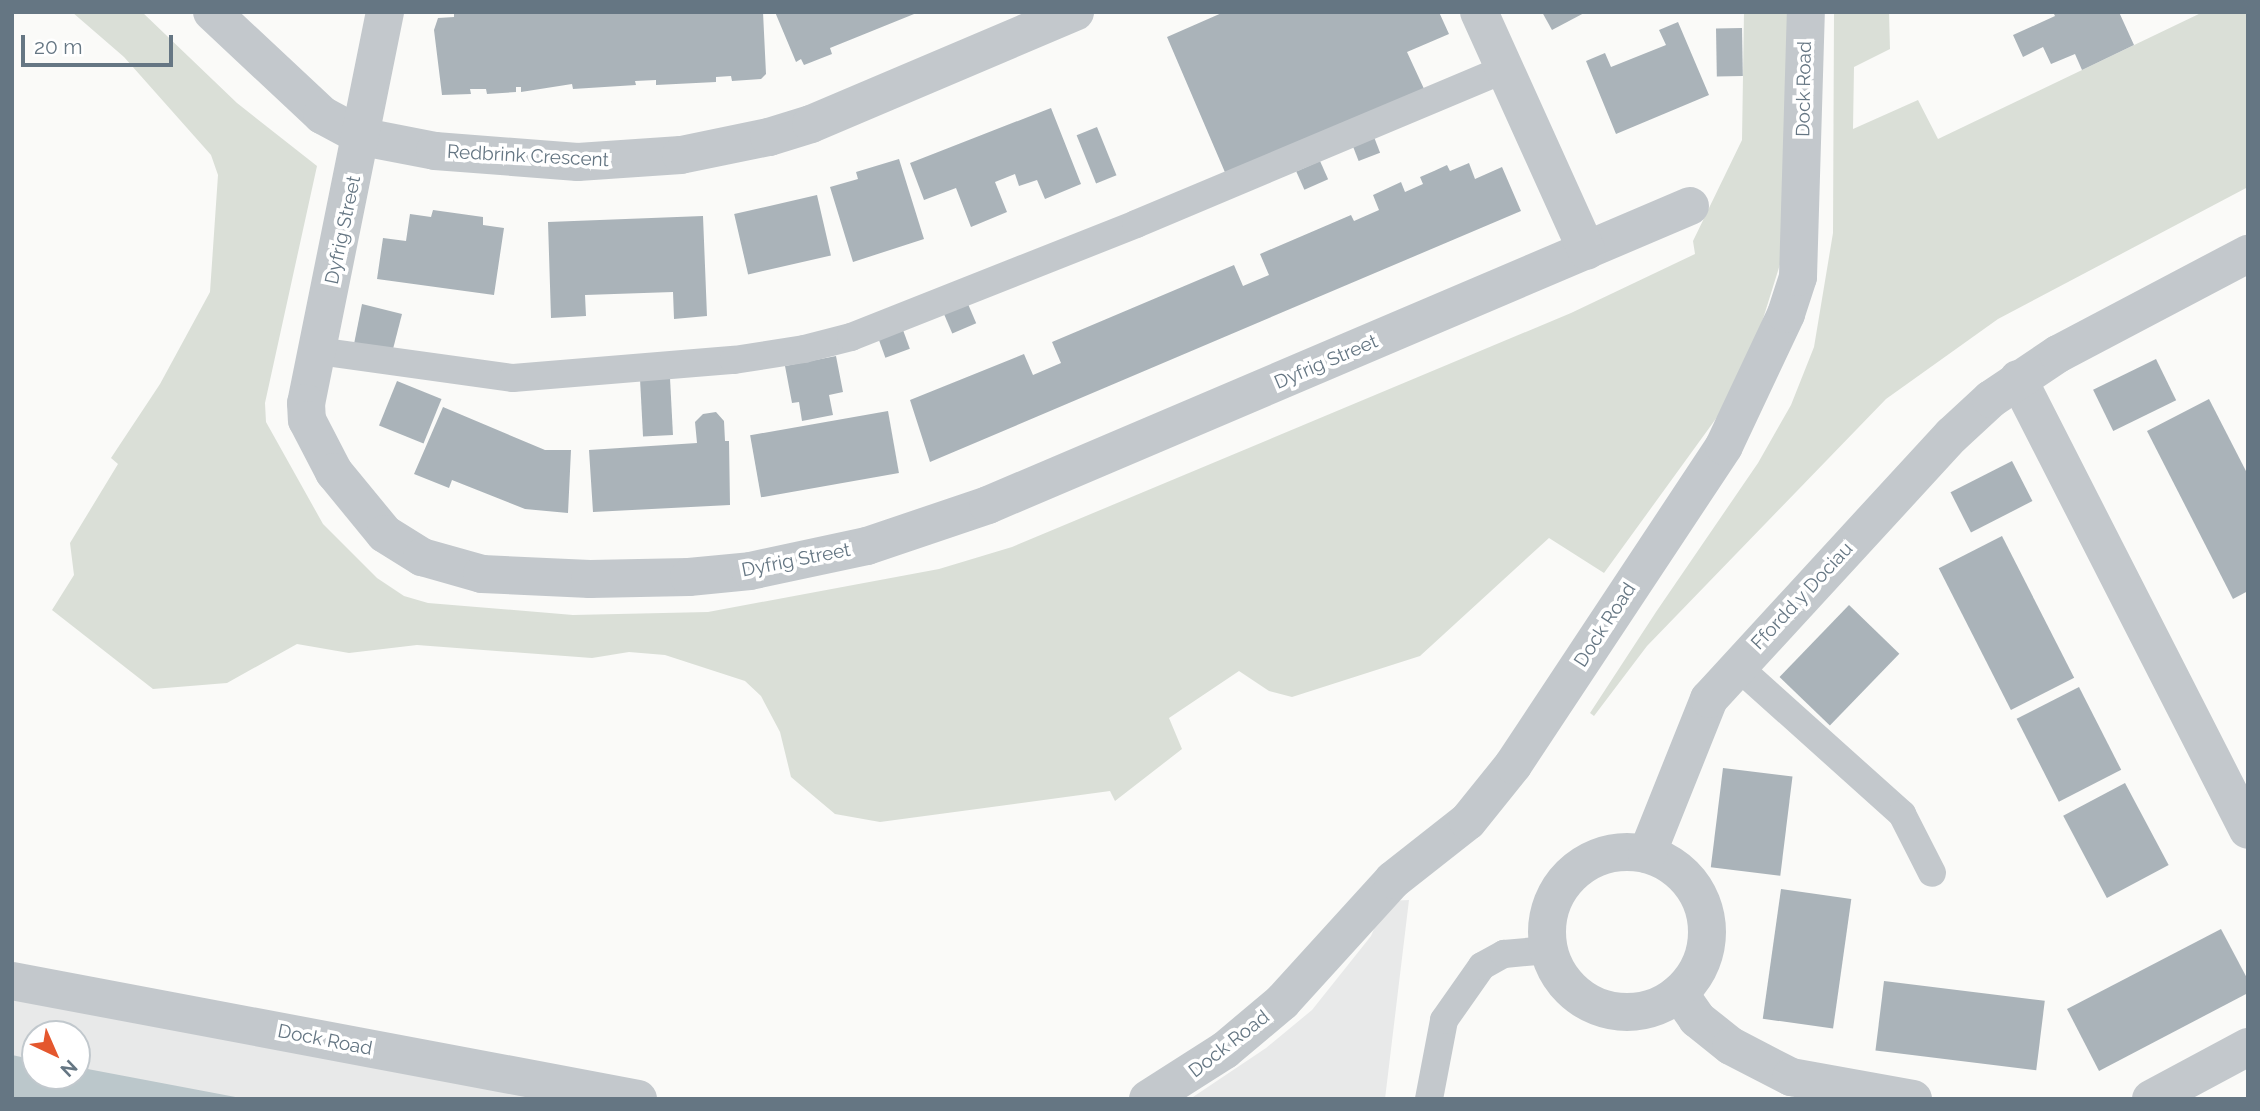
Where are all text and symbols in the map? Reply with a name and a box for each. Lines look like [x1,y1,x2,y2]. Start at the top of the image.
scale bar [24,21,177,65]
text: 20 m [34,34,82,59]
street label: Dock Road [1792,41,1816,137]
street label: Redbrink Crescent [446,140,610,172]
street label: Dyfrig Street [320,174,366,286]
street label: Dyfrig Street [1271,330,1381,394]
street label: Ffordd y Dociau [1746,537,1858,655]
street label: Dyfrig Street [740,538,852,582]
street label: Dock Road [1569,579,1641,671]
street label: Dock Road [1184,1006,1274,1082]
north arrow [21,1020,91,1090]
street label: Dock Road [276,1020,374,1060]
text: N [56,1056,82,1082]

